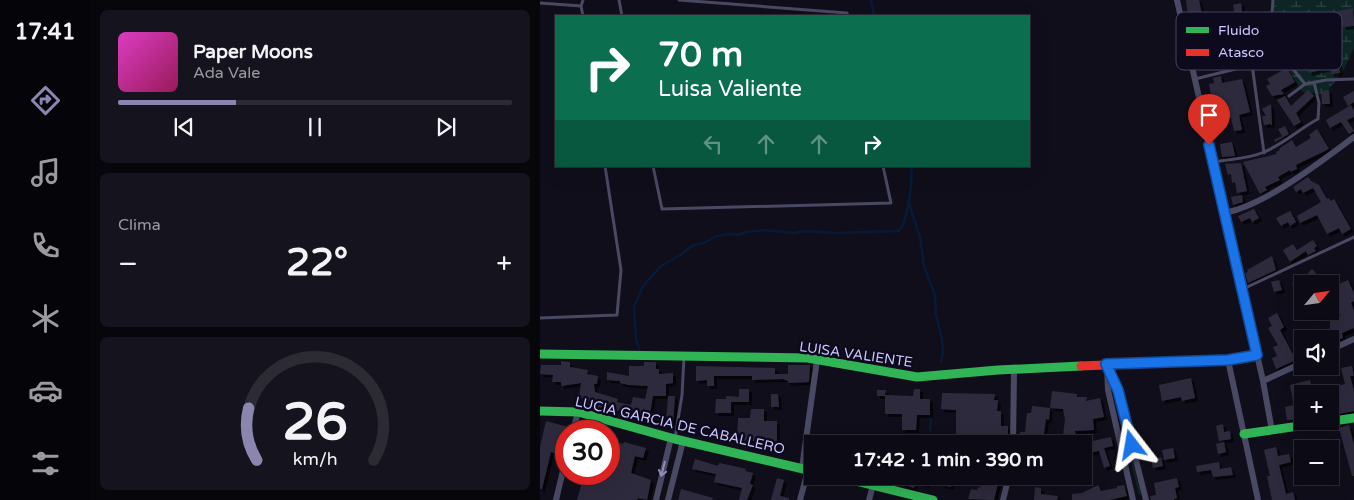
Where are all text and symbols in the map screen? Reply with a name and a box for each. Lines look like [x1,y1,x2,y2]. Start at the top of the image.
legend [1176,12,1342,70]
text: 17:41 [15,19,75,45]
text: Fluido [1218,22,1259,39]
text: 70 m [658,34,743,76]
icon: right [575,35,640,100]
text: Paper Moons [193,41,313,63]
text: Atasco [1218,44,1264,61]
text: Ada Vale [193,63,260,83]
text: Luisa Valiente [658,76,802,102]
icon: directions [28,83,63,118]
pin [1188,94,1230,145]
icon: arrive [1195,101,1223,129]
icon: previous [170,113,198,141]
icon: pause [301,113,329,141]
icon: next [432,113,460,141]
icon: left [699,130,727,158]
icon: ahead [752,130,780,158]
icon: ahead [805,130,833,158]
icon: right [858,130,886,158]
icon: music [28,155,63,190]
text: Clima [118,215,161,235]
icon: phone [28,228,63,263]
text: 22° [286,240,348,286]
text: − [118,247,138,281]
text: + [496,247,512,281]
north arrow [1294,275,1339,320]
map controls [1294,275,1339,485]
icon: climate [28,301,63,336]
button: sound [1294,330,1339,375]
street label: LUISA VALIENTE [798,338,914,371]
icon: car [28,373,63,408]
button: + [1294,385,1339,430]
text: 26 [282,391,348,454]
street label: LUCIA GARCIA DE CABALLERO [573,393,786,458]
position arrow [1105,418,1157,470]
speed limit sign: 30 [555,420,620,485]
button: − [1294,440,1339,485]
icon: filters [28,446,63,481]
text: km/h [293,449,337,470]
text: 17:42 · 1 min · 390 m [852,449,1044,471]
one-way arrow [658,460,667,476]

